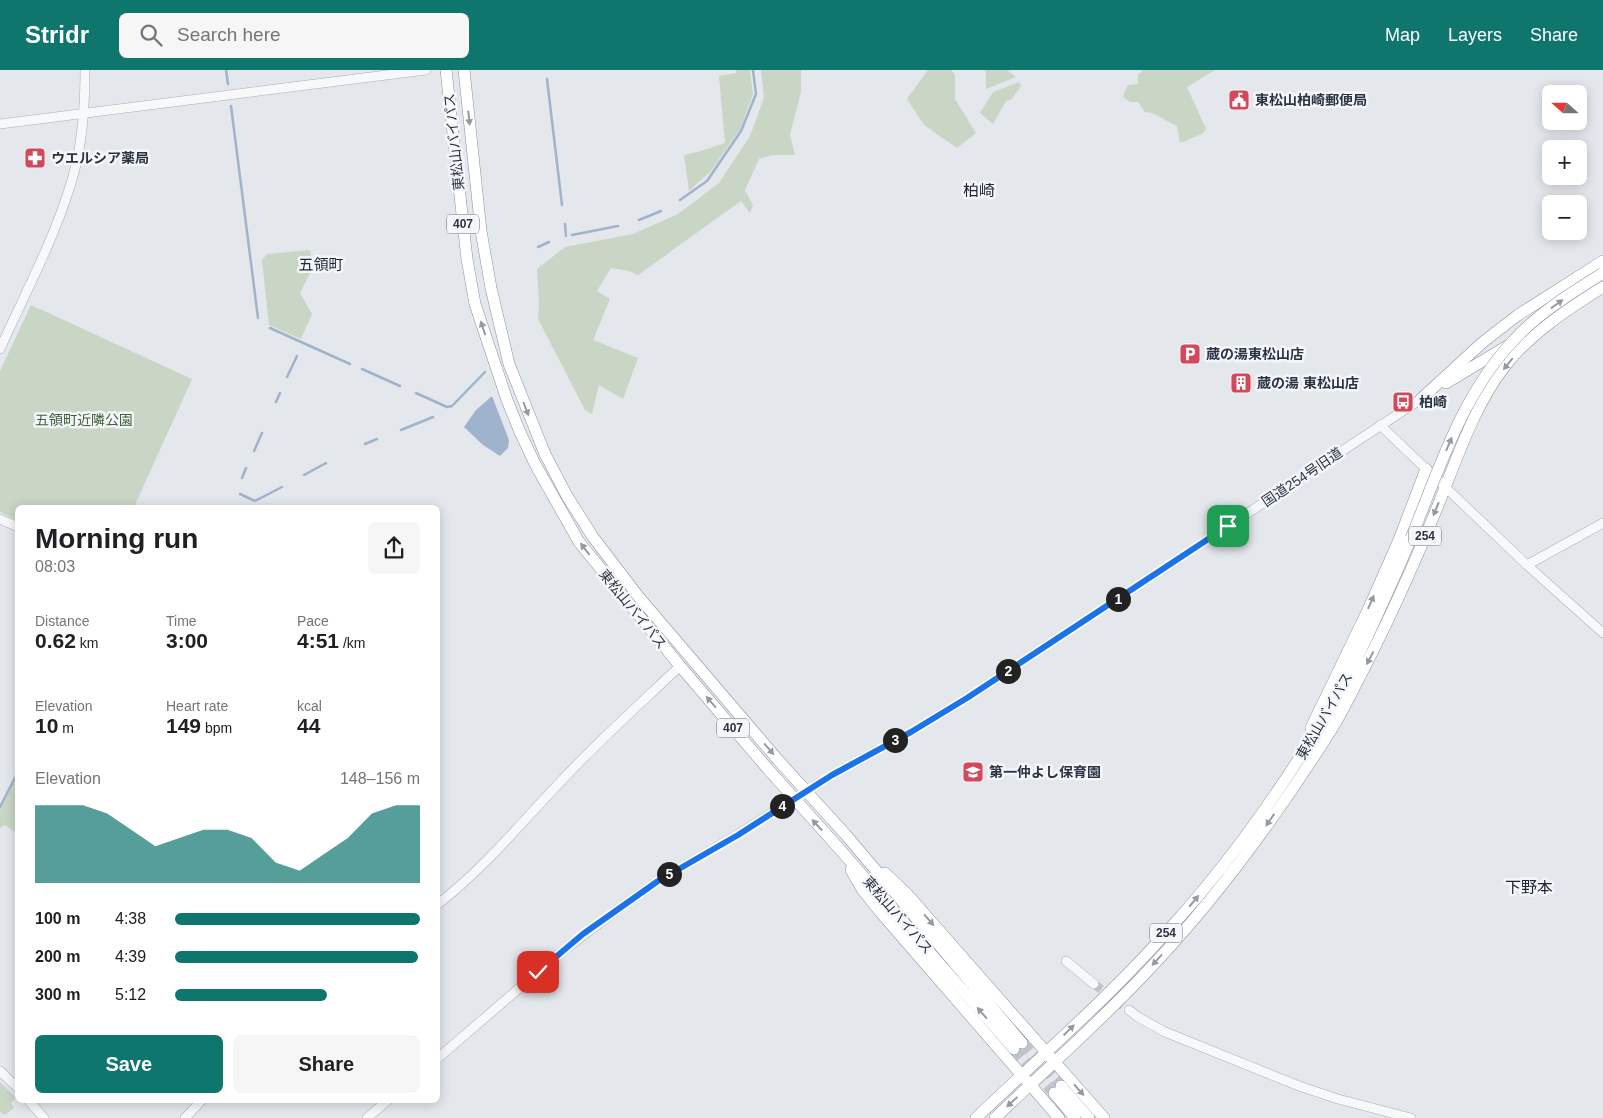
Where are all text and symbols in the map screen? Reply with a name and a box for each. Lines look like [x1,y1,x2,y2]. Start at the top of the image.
search box [119,13,469,58]
text: Stridr [25,21,89,48]
icon: search [137,21,165,49]
text: Search here [177,24,281,45]
text: Map [1385,25,1420,45]
text: Layers [1448,25,1502,45]
text: Share [1530,25,1578,45]
north arrow [1542,85,1588,130]
map controls [1542,85,1587,240]
public building icon: 東松山柏崎郵便局 [1227,88,1251,112]
place label: 東松山柏崎郵便局 [1255,92,1367,108]
street label: 東松山バイパス [441,93,467,191]
one-way arrow [465,111,473,127]
button: + [1542,140,1587,185]
pharmacy icon: ウエルシア薬局 [23,146,47,170]
place label: ウエルシア薬局 [51,150,149,166]
district label: 柏崎 [963,182,995,199]
button: − [1542,195,1587,240]
road number: 407 [447,214,479,234]
district label: 五領町 [298,256,344,273]
one-way arrow [1550,298,1563,309]
one-way arrow [479,321,486,336]
parking icon: 蔵の湯東松山店 [1178,342,1202,366]
place label: 蔵の湯東松山店 [1206,346,1304,362]
one-way arrow [1502,357,1513,370]
building icon: 蔵の湯 東松山店 [1229,371,1253,395]
place label: 蔵の湯 東松山店 [1257,375,1359,391]
bus stop icon: 柏崎 [1391,390,1415,414]
place label: 柏崎 [1419,394,1447,410]
one-way arrow [523,402,530,417]
park label: 五領町近隣公園 [35,412,133,428]
one-way arrow [1446,437,1454,451]
street label: 国道254号旧道 [1259,444,1345,510]
one-way arrow [1432,502,1440,516]
pin [1207,505,1249,547]
icon: arrive [1214,512,1242,540]
button: share [368,522,420,574]
text: Morning run [35,523,198,554]
road number: 254 [1409,526,1441,546]
one-way arrow [580,543,591,556]
text: 08:03 [35,558,75,575]
street label: 東松山バイパス [596,566,670,652]
pin: 1 [1106,586,1130,612]
text: 1 [1115,591,1122,607]
one-way arrow [1368,595,1376,609]
text: Distance [35,613,89,629]
text: Time [166,613,197,629]
text: Pace [297,613,329,629]
text: 0.62 [35,629,76,652]
text: 3:00 [166,629,208,652]
text: 4:51 [297,629,339,652]
text: km [76,635,98,651]
text: /km [339,635,365,651]
one-way arrow [1366,650,1374,665]
pin: 2 [996,658,1020,684]
text: 2 [1005,663,1012,679]
street label: 東松山バイパス [1293,670,1355,762]
one-way arrow [705,696,716,709]
text: Elevation [35,698,93,714]
text: Heart rate [166,698,228,714]
text: kcal [297,698,322,714]
text: 10 [35,714,58,737]
text: 149 [166,714,201,737]
text: 44 [297,714,320,737]
road number: 407 [717,718,749,738]
text: m [58,720,74,736]
text: bpm [201,720,232,736]
pin: 3 [882,728,908,752]
text: 3 [892,732,899,748]
one-way arrow [764,742,775,755]
school or university icon: 第一仲よし保育園 [961,760,985,784]
place label: 第一仲よし保育園 [989,764,1101,780]
text: Elevation [35,770,101,787]
text: 148–156 m [340,770,420,787]
pin: 4 [770,794,794,818]
text: 4 [779,798,786,814]
one-way arrow [1265,814,1275,827]
one-way arrow [811,819,823,831]
pin: 5 [656,862,682,886]
text: 5 [666,866,673,882]
street label: 東松山バイパス [860,873,936,957]
district label: 下野本 [1505,879,1553,896]
one-way arrow [1189,894,1200,907]
text: 100 m [35,910,80,927]
text: 4:38 [115,910,146,927]
one-way arrow [923,913,935,925]
road number: 254 [1150,924,1182,942]
text: 200 m [35,948,80,965]
text: 4:39 [115,948,146,965]
pin [517,951,559,993]
one-way arrow [1151,954,1163,966]
icon: check [524,958,552,986]
text: 300 m [35,986,80,1003]
text: 5:12 [115,986,146,1003]
one-way arrow [976,1007,988,1019]
one-way arrow [1063,1024,1075,1036]
button: Save [35,1035,223,1093]
button: Share [233,1035,420,1093]
one-way arrow [1073,1084,1085,1096]
one-way arrow [1006,1096,1018,1108]

